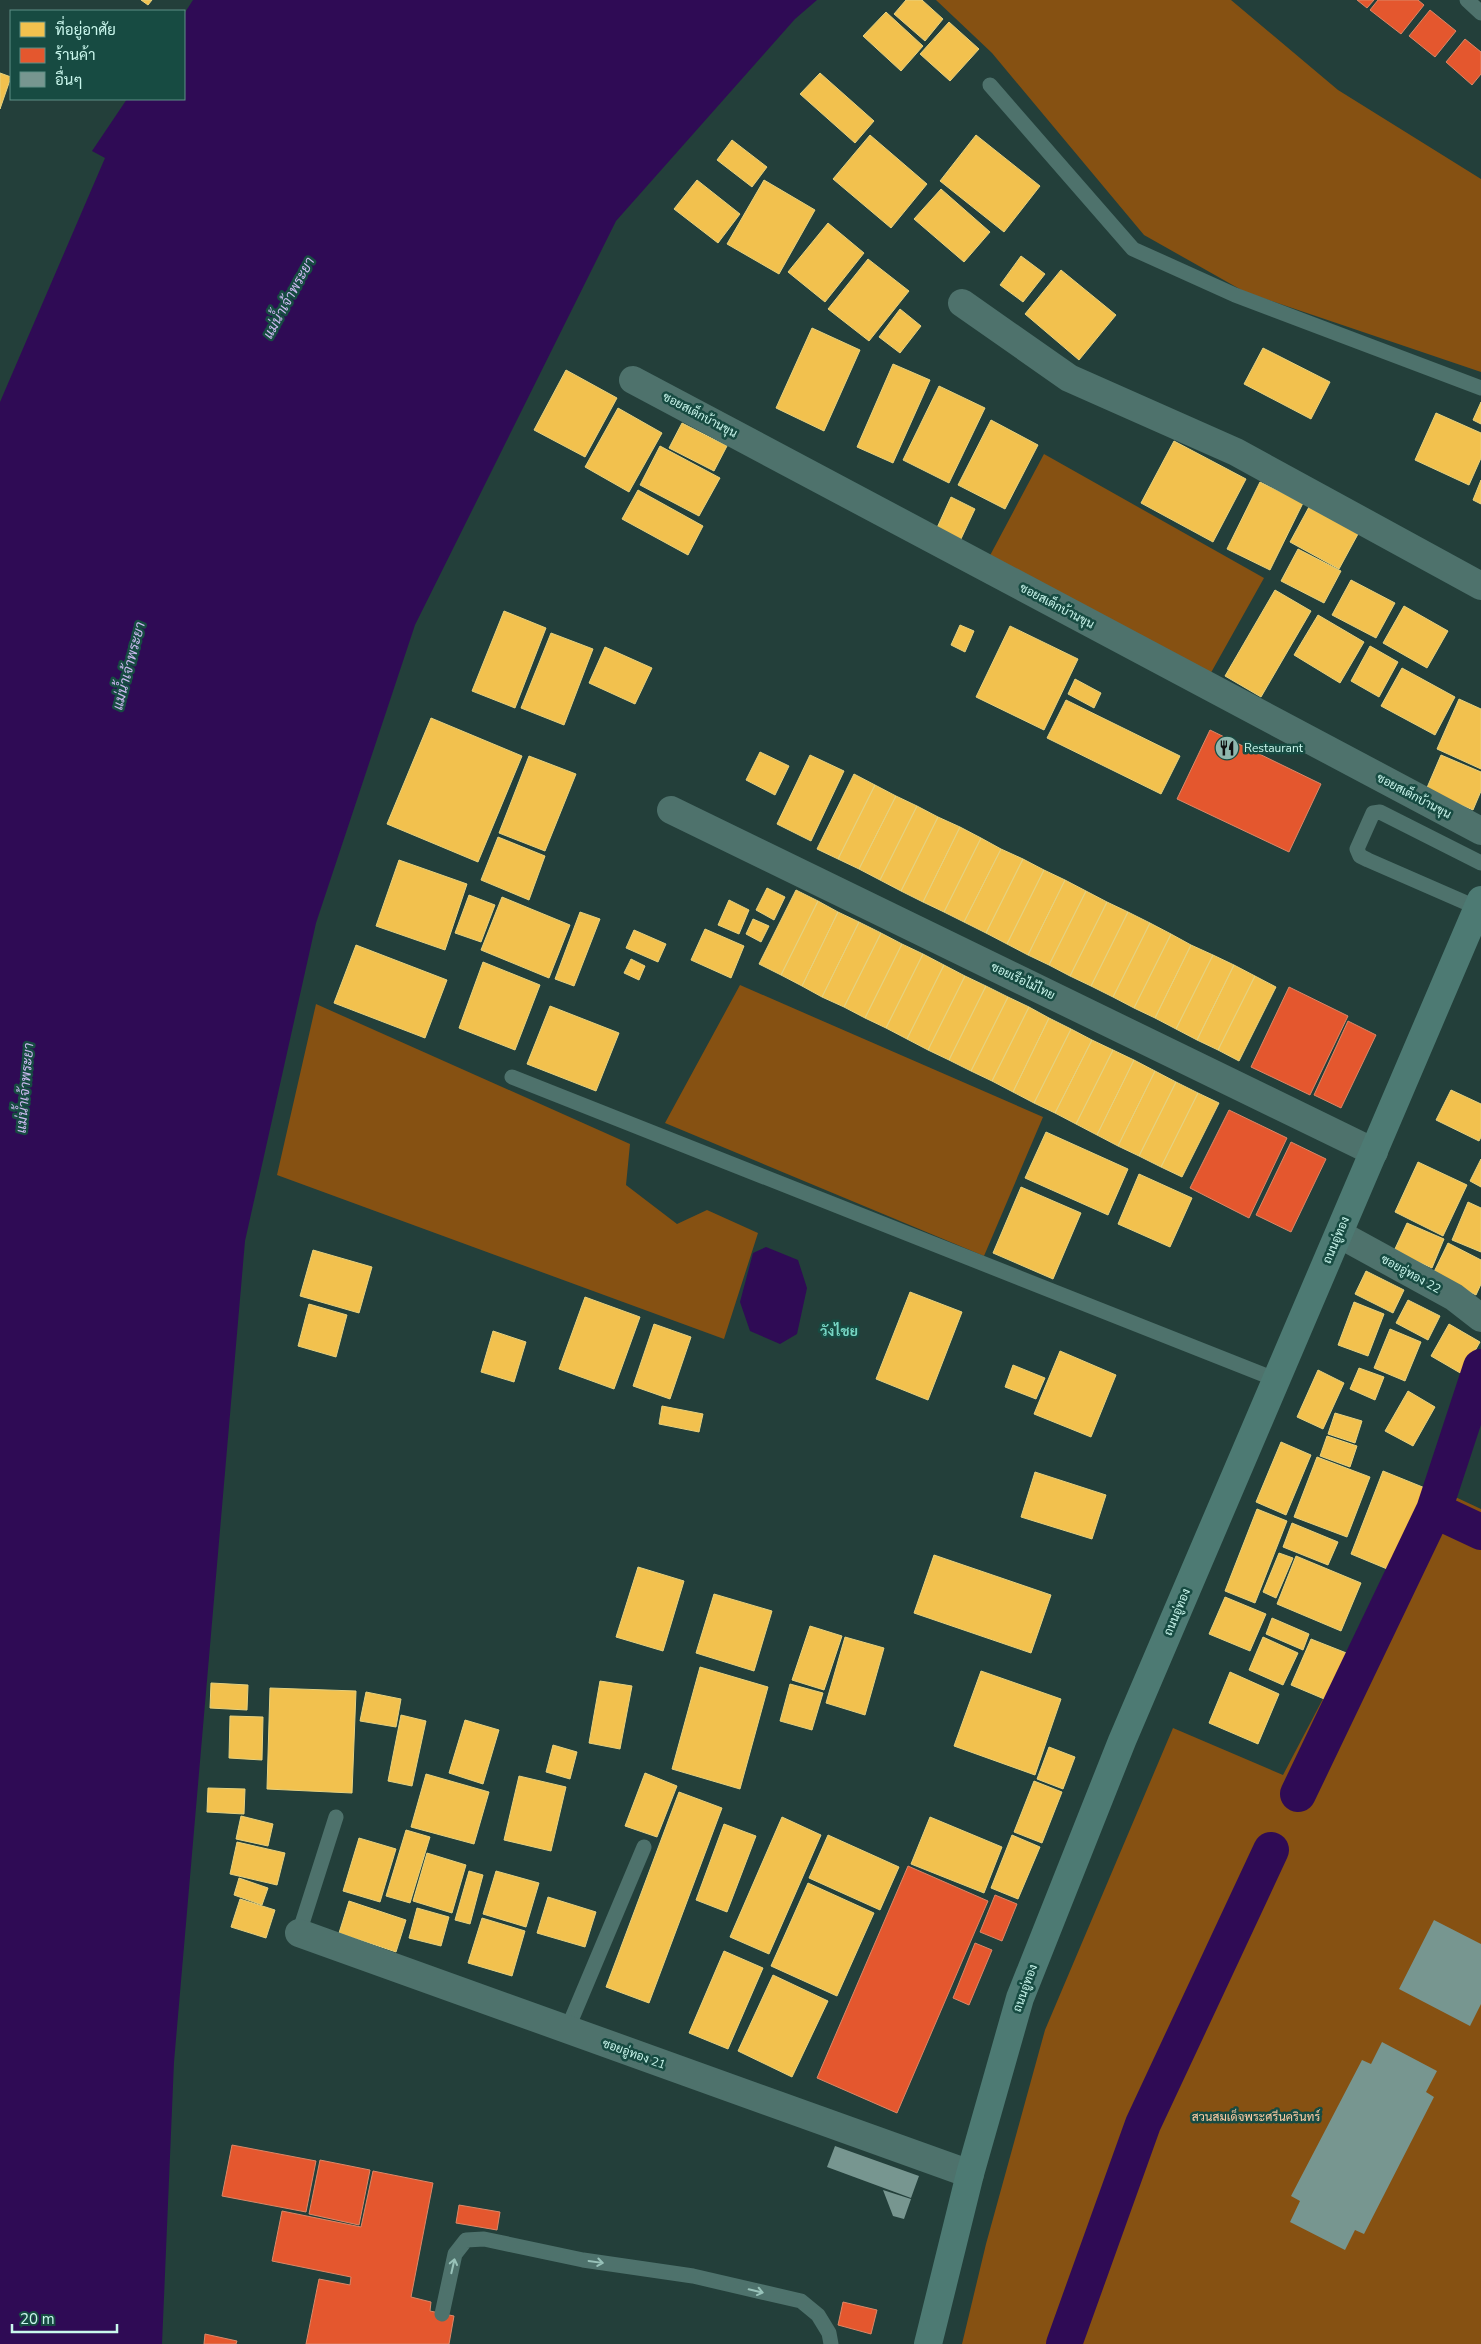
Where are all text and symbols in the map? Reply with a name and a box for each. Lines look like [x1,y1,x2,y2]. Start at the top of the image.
legend [10,10,185,100]
text: ที่อยู่อาศัย [55,15,116,40]
text: ร้านค้า [55,45,95,65]
text: อื่นๆ [55,65,83,90]
water label: แม่น้ำเจ้าพระยา [256,252,319,342]
street label: ซอยสเต็กบ้านขุน [660,388,741,442]
street label: ซอยสเต็กบ้านขุน [1017,579,1098,633]
water label: แม่น้ำเจ้าพระยา [105,619,150,712]
restaurant icon: Restaurant [1214,735,1240,761]
place label: Restaurant [1244,740,1304,756]
street label: ซอยสเต็กบ้านขุน [1374,769,1455,823]
street label: ซอยเรือไม้ไทย [988,959,1058,1003]
water label: แม่น้ำเจ้าพระยา [9,1042,38,1134]
street label: ถนนอู่ทอง [1319,1214,1353,1266]
street label: ซอยอู่ทอง 22 [1378,1251,1444,1297]
district label: วังไชย [820,1322,858,1341]
street label: ถนนอู่ทอง [1160,1586,1194,1638]
street label: ถนนอู่ทอง [1009,1962,1041,2014]
street label: ซอยอู่ทอง 21 [600,2035,668,2073]
park label: สวนสมเด็จพระศรีนครินทร์ [1192,2108,1320,2125]
one-way arrow [448,2258,458,2274]
one-way arrow [588,2258,604,2268]
one-way arrow [748,2287,764,2296]
scale bar [12,2302,118,2334]
text: 20 m [20,2309,55,2329]

